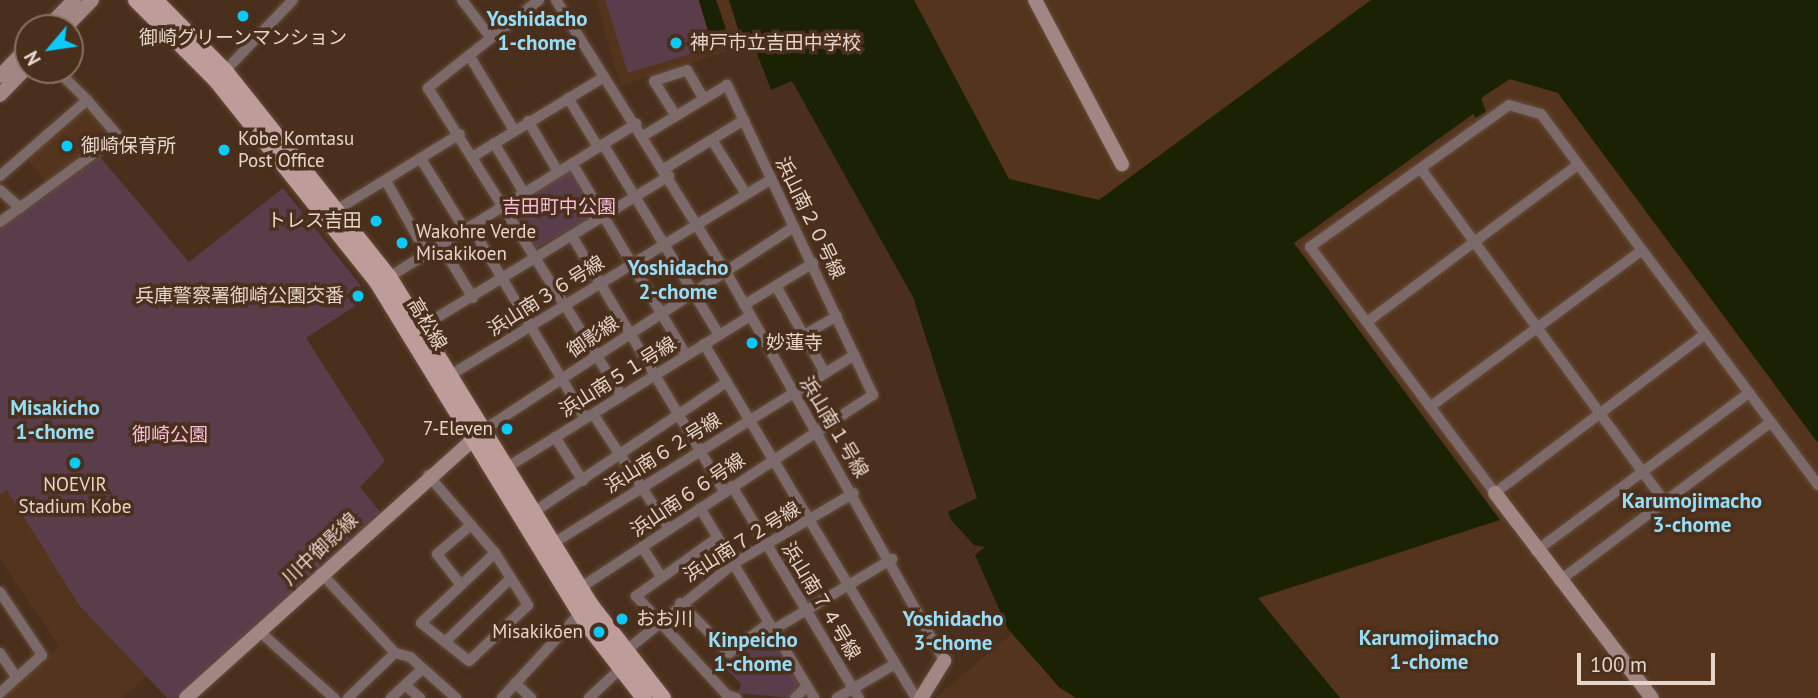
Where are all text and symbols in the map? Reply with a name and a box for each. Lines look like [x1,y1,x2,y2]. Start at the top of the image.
district label: Yoshidacho 1-chome [487,6,587,56]
marker: 御崎グリーンマンション [235,8,251,24]
north arrow [14,14,84,84]
place label: 御崎グリーンマンション [139,27,347,49]
place label: 神戸市立吉田中学校 [690,32,861,54]
marker: 神戸市立吉田中学校 [668,35,684,51]
text: N [19,47,46,69]
place label: Kobe Komtasu Post Office [238,128,354,172]
place label: 御崎保育所 [81,135,176,157]
marker: 御崎保育所 [59,138,75,154]
marker: Kobe Komtasu Post Office [216,142,232,158]
street label: 浜山南２０号線 [771,153,849,283]
park label: 吉田町中公園 [502,196,616,218]
place label: トレス吉田 [267,210,362,232]
marker: トレス吉田 [368,213,384,229]
place label: Wakohre Verde Misakikoen [416,221,537,265]
marker: Wakohre Verde Misakikoen [394,235,410,251]
street label: 浜山南３６号線 [484,251,608,341]
district label: Yoshidacho 2-chome [628,255,728,305]
place label: 兵庫警察署御崎公園交番 [135,285,344,307]
marker: 兵庫警察署御崎公園交番 [350,288,366,304]
street label: 高松線 [403,294,451,354]
street label: 御影線 [563,312,623,362]
street label: 浜山南５１号線 [556,332,680,422]
place label: 妙蓮寺 [766,332,823,354]
marker: 妙蓮寺 [744,335,760,351]
street label: 浜山南１号線 [795,372,873,482]
district label: Misakicho 1-chome [10,395,100,445]
street label: 浜山南６２号線 [601,408,725,498]
place label: 7-Eleven [423,418,493,440]
marker: 7-Eleven [499,421,515,437]
park label: 御崎公園 [132,424,208,446]
street label: 浜山南６６号線 [626,448,750,542]
marker: NOEVIR Stadium Kobe [67,455,83,471]
place label: NOEVIR Stadium Kobe [19,474,131,518]
district label: Karumojimacho 3-chome [1622,488,1762,538]
street label: 浜山南７２号線 [680,497,804,587]
street label: 川中御影線 [277,508,363,590]
street label: 浜山南７４号線 [777,538,865,664]
district label: Yoshidacho 3-chome [903,606,1003,656]
place label: おお川 [636,608,693,630]
marker: おお川 [614,611,630,627]
place label: Misakikōen [492,621,583,643]
marker: Misakikōen [589,622,609,642]
district label: Karumojimacho 1-chome [1359,625,1499,675]
district label: Kinpeicho 1-chome [708,627,798,677]
scale bar [1580,638,1718,682]
text: 100 m [1590,651,1647,678]

